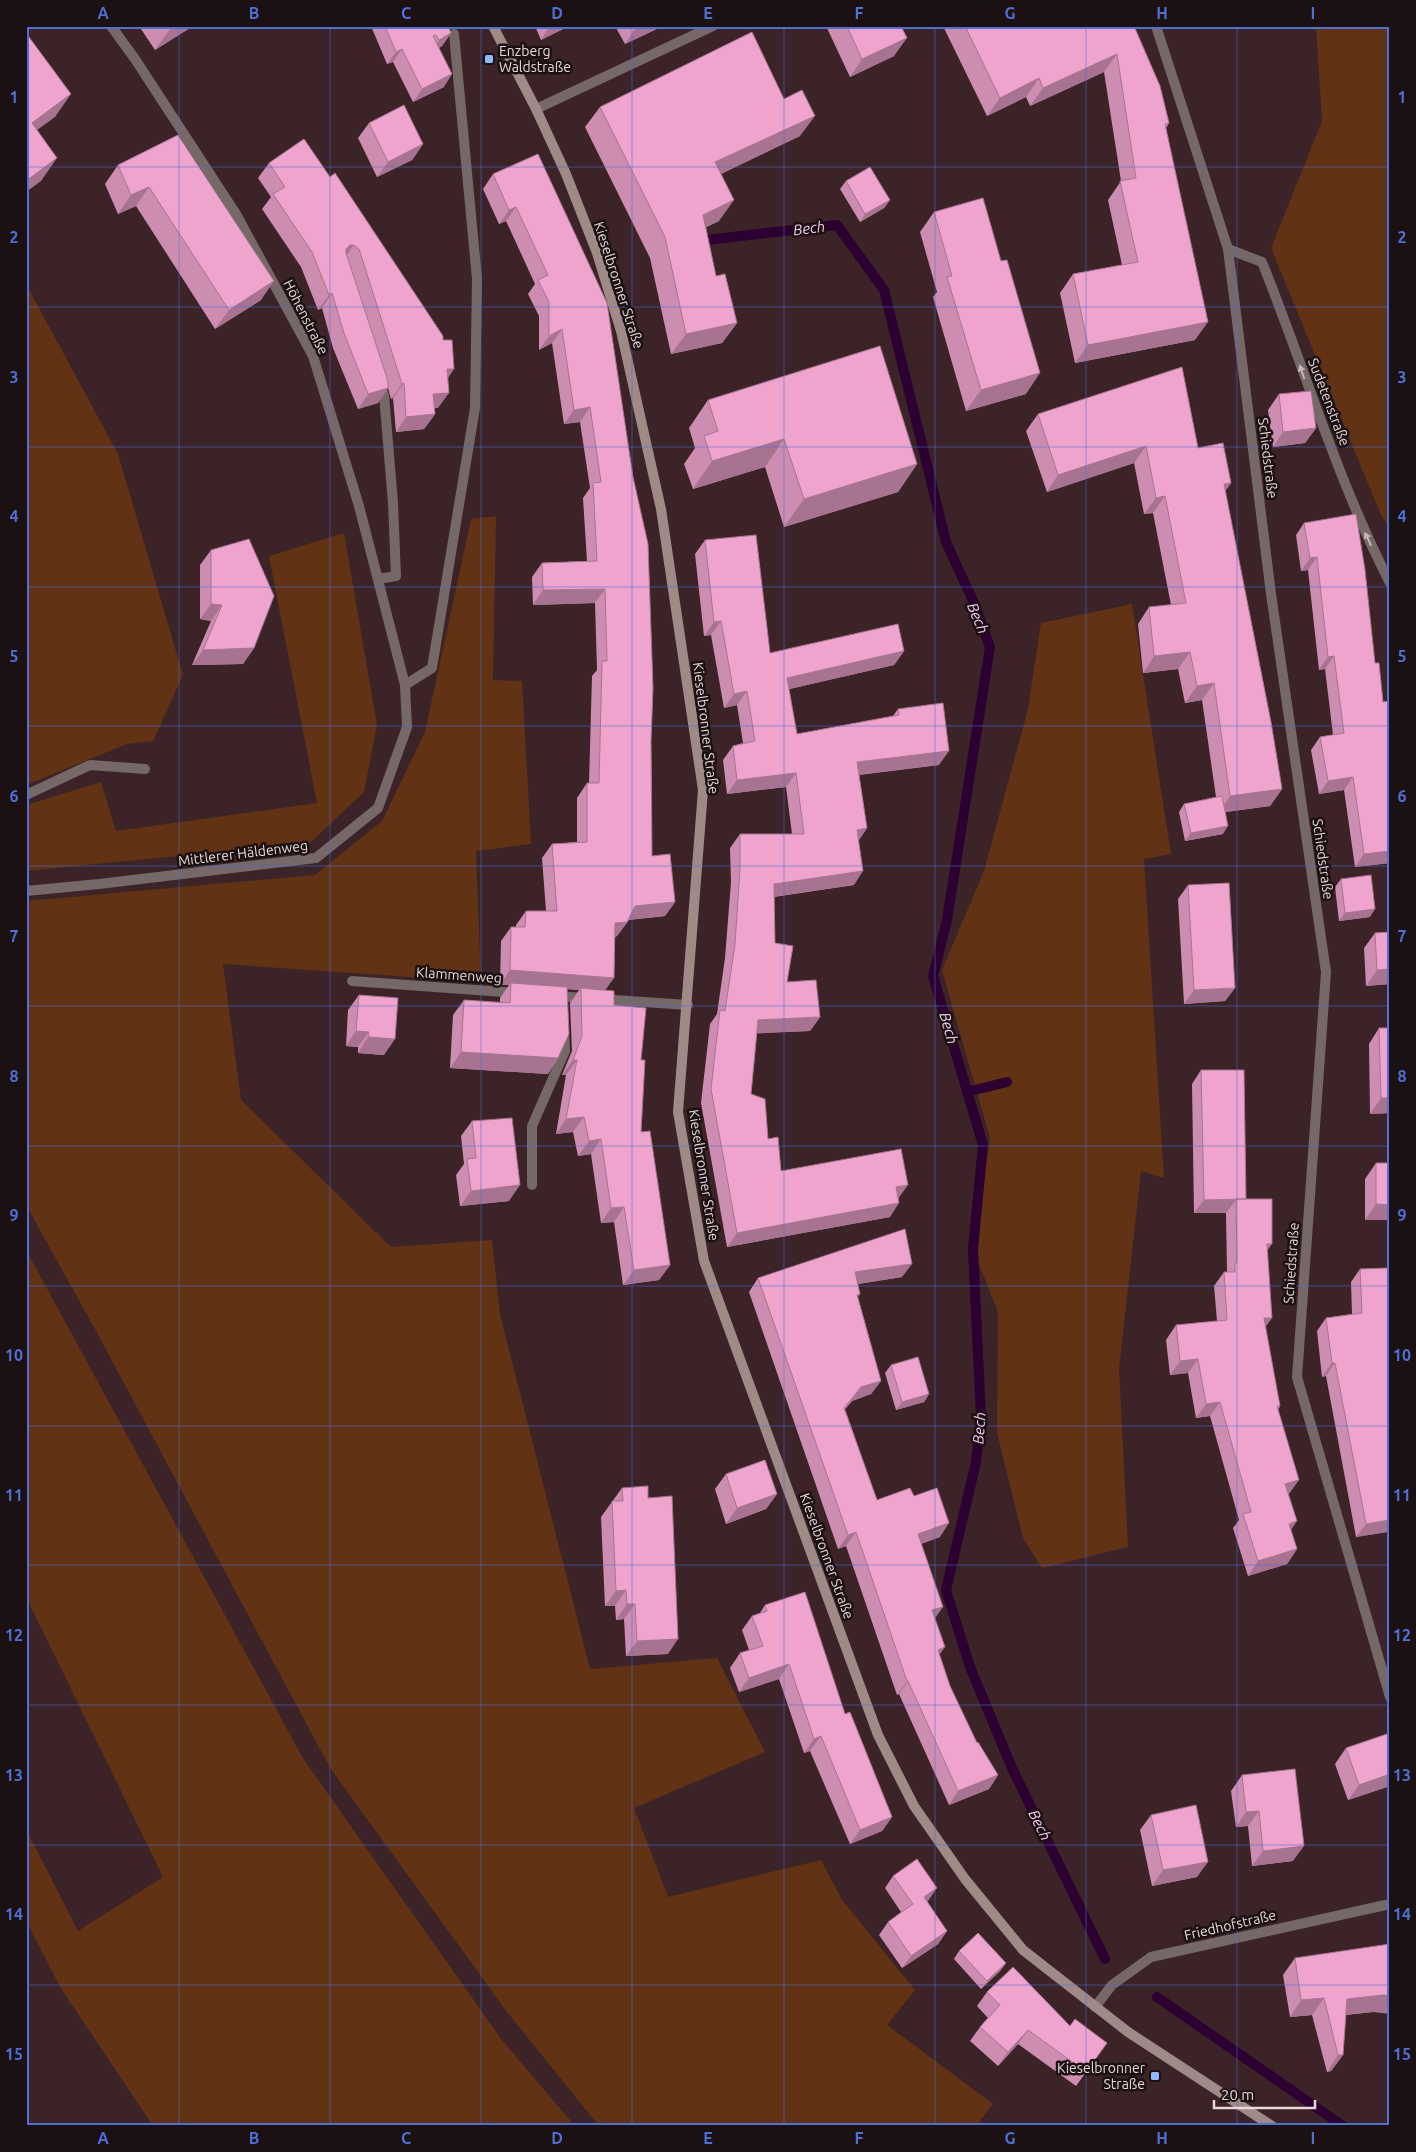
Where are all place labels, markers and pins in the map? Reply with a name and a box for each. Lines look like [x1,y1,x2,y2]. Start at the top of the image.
place label: Enzberg Waldstraße [499,43,571,75]
marker: Enzberg Waldstraße [483,53,495,65]
place label: Kieselbronner Straße [1057,2060,1146,2092]
marker: Kieselbronner Straße [1149,2070,1161,2082]

